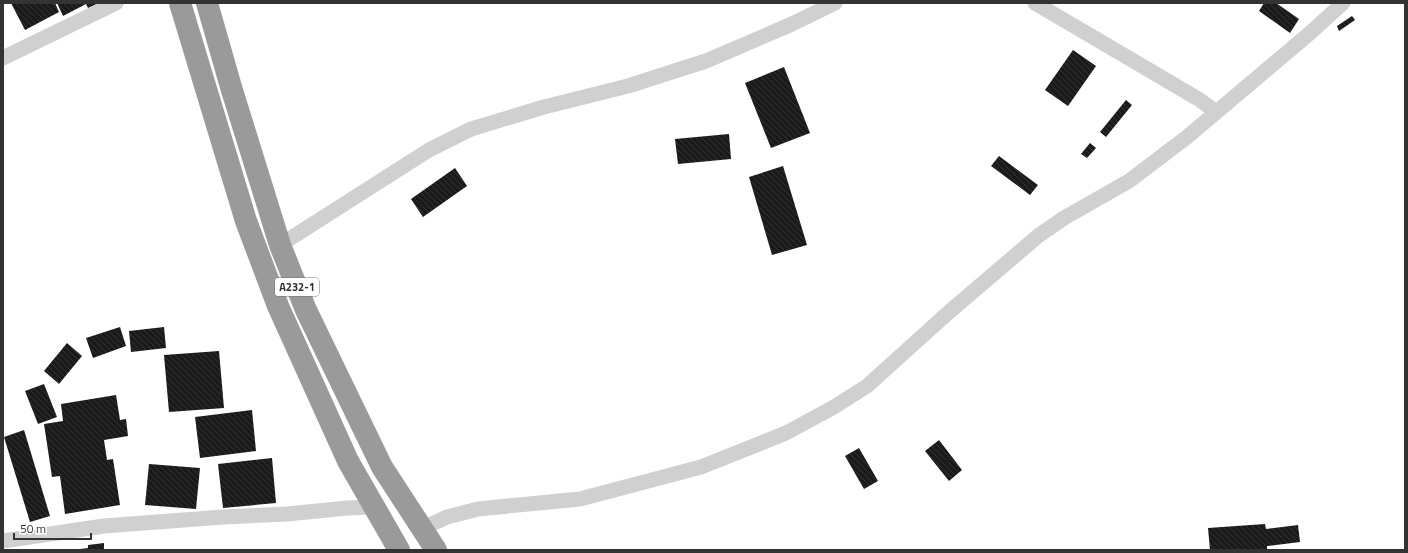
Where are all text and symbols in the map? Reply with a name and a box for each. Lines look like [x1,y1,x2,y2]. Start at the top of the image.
road number: A232-1 [275,278,319,296]
scale bar [14,515,91,541]
text: 50 m [20,519,46,538]

